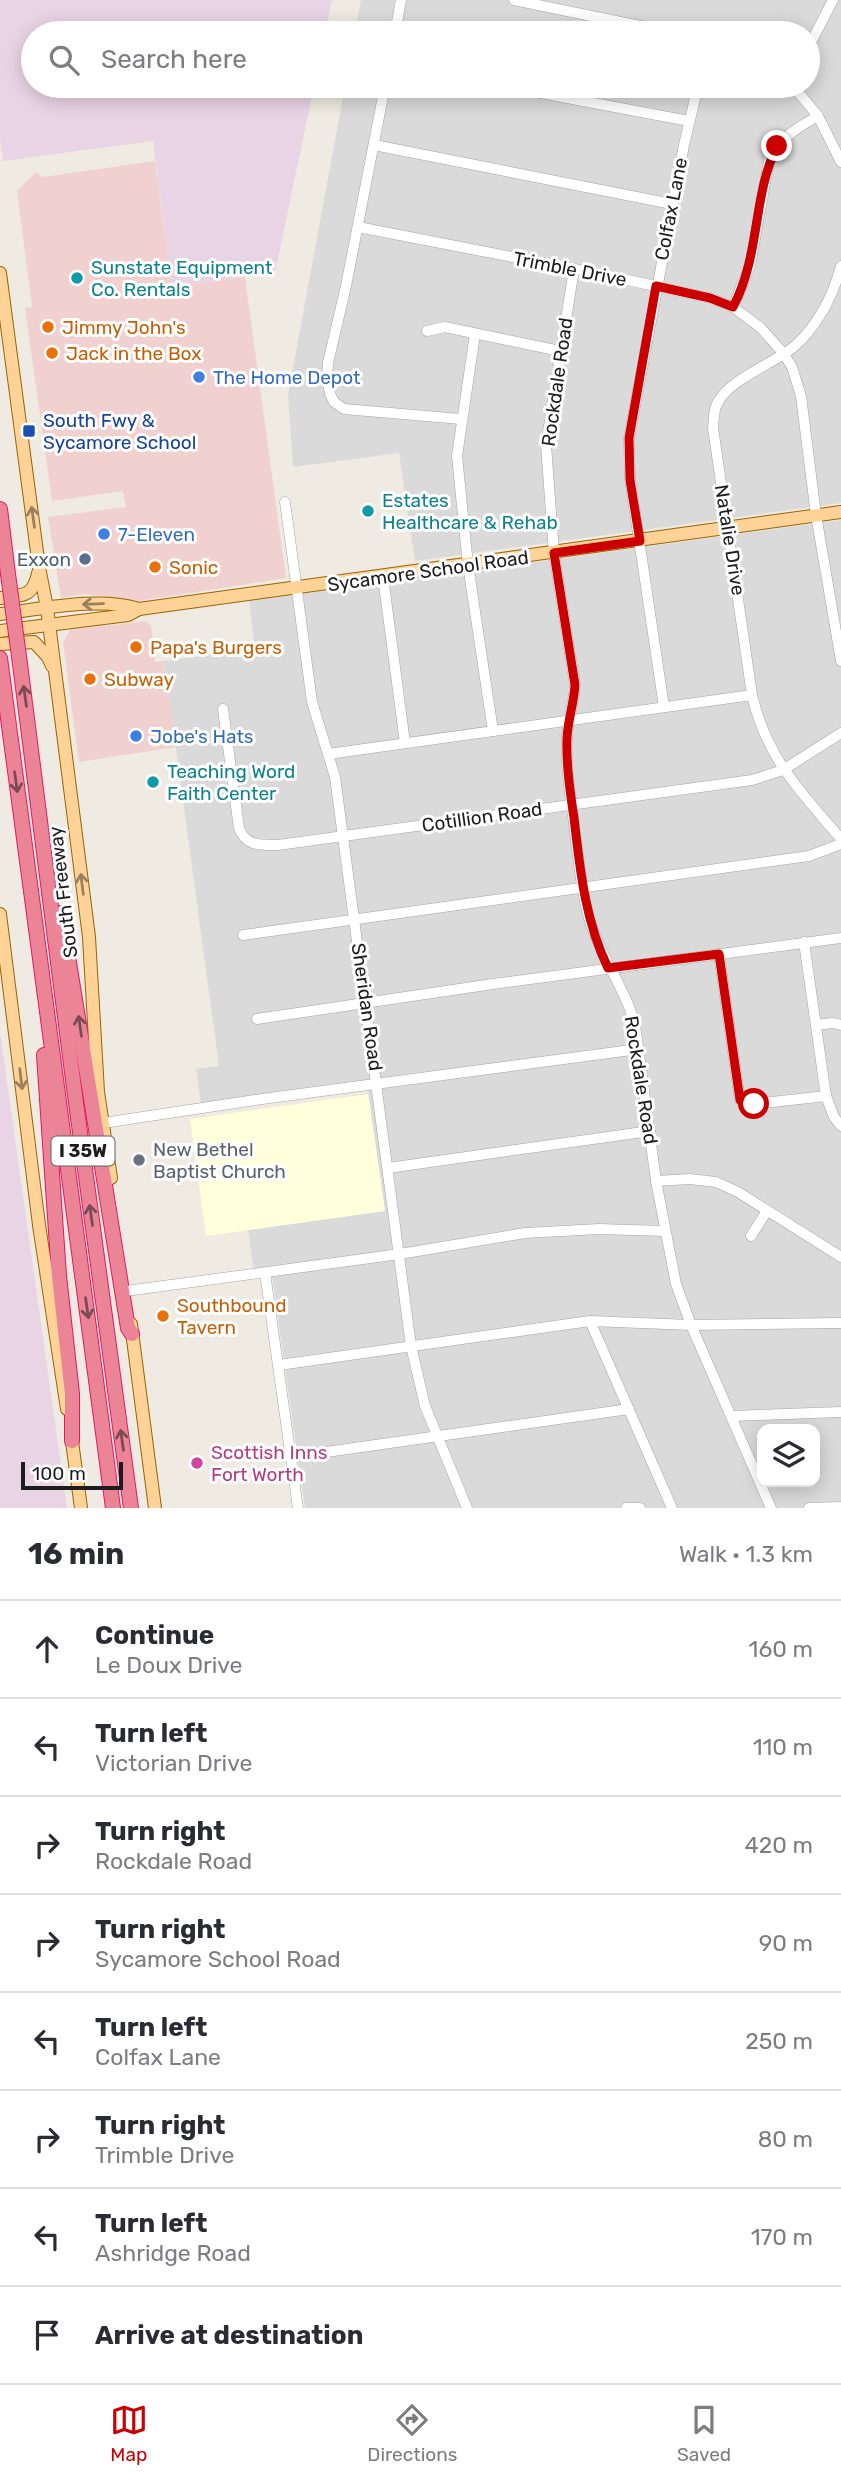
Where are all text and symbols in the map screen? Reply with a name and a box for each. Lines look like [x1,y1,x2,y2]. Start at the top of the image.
search box [21,21,820,98]
icon: search [45,41,83,79]
text: Search here [101,44,247,75]
route end [761,130,792,161]
street label: Colfax Lane [650,156,692,262]
street label: Trimble Drive [511,247,629,291]
place label: Sunstate Equipment Co. Rentals [91,256,273,301]
marker: Sunstate Equipment Co. Rentals [69,270,85,286]
place label: Jimmy John's [62,316,186,339]
street label: Rockdale Road [537,316,577,448]
marker: Jimmy John's [40,319,56,335]
place label: Jack in the Box [66,342,201,365]
marker: Jack in the Box [44,345,60,361]
place label: The Home Depot [213,366,361,389]
marker: The Home Depot [191,369,207,385]
place label: South Fwy & Sycamore School [43,409,196,454]
marker: South Fwy & Sycamore School [21,423,37,439]
street label: Natalie Drive [710,483,750,597]
place label: Estates Healthcare & Rehab [382,489,558,534]
marker: Estates Healthcare & Rehab [360,503,376,519]
one-way arrow [26,506,39,529]
place label: 7-Eleven [118,523,195,546]
marker: 7-Eleven [96,526,112,542]
street label: Sycamore School Road [326,545,530,597]
place label: Exxon [17,548,71,571]
marker: Exxon [77,551,93,567]
place label: Sonic [169,556,218,579]
marker: Sonic [147,559,163,575]
one-way arrow [82,598,105,611]
place label: Papa's Burgers [150,636,282,659]
marker: Papa's Burgers [128,639,144,655]
place label: Subway [104,668,174,691]
marker: Subway [82,671,98,687]
one-way arrow [18,685,31,708]
place label: Jobe's Hats [150,725,254,748]
marker: Jobe's Hats [128,728,144,744]
place label: Teaching Word Faith Center [167,760,295,805]
one-way arrow [10,770,23,793]
marker: Teaching Word Faith Center [145,774,161,790]
street label: Cotillion Road [420,797,544,837]
street label: South Freeway [44,825,82,959]
one-way arrow [76,873,89,896]
street label: Sheridan Road [347,942,387,1072]
street label: Rockdale Road [619,1014,663,1146]
one-way arrow [74,1015,87,1038]
one-way arrow [14,1067,27,1090]
route start [738,1088,769,1119]
road number: I 35W [52,1136,114,1166]
place label: New Bethel Baptist Church [153,1138,286,1183]
marker: New Bethel Baptist Church [131,1152,147,1168]
one-way arrow [85,1204,98,1227]
place label: Southbound Tavern [177,1294,287,1339]
one-way arrow [80,1296,93,1319]
marker: Southbound Tavern [155,1308,171,1324]
map controls [757,1424,820,1487]
button: layers [757,1424,820,1487]
one-way arrow [115,1430,128,1452]
place label: Scottish Inns Fort Worth [211,1441,327,1486]
marker: Scottish Inns Fort Worth [189,1455,205,1471]
scale bar [21,1459,122,1491]
text: 100 m [32,1462,86,1485]
text: 16 min [28,1536,124,1572]
text: Walk · 1.3 km [679,1540,813,1568]
text: Continue [95,1620,214,1651]
icon: ahead [28,1630,66,1668]
text: 160 m [749,1635,813,1663]
text: Le Doux Drive [95,1651,243,1679]
text: Turn left [95,1718,207,1749]
icon: left [28,1728,66,1766]
text: 110 m [753,1733,813,1761]
text: Victorian Drive [95,1749,252,1777]
text: Turn right [95,1816,225,1847]
icon: right [28,1826,66,1864]
text: 420 m [745,1831,813,1859]
text: Rockdale Road [95,1847,252,1875]
text: Turn right [95,1914,225,1945]
icon: right [28,1924,66,1962]
text: 90 m [759,1929,813,1957]
text: Sycamore School Road [95,1945,341,1973]
text: Turn left [95,2012,207,2043]
icon: left [28,2022,66,2060]
text: 250 m [745,2027,813,2055]
text: Colfax Lane [95,2043,221,2071]
text: Turn right [95,2110,225,2141]
icon: right [28,2120,66,2158]
text: 80 m [758,2125,813,2153]
text: Trimble Drive [95,2141,234,2169]
text: Turn left [95,2208,207,2239]
icon: left [28,2218,66,2256]
text: 170 m [751,2223,813,2251]
text: Ashridge Road [95,2239,251,2267]
icon: arrive [28,2316,66,2354]
text: Arrive at destination [95,2320,363,2351]
tab: Map [110,2401,148,2466]
tab: Directions [367,2401,457,2466]
tab: Saved [677,2401,731,2466]

